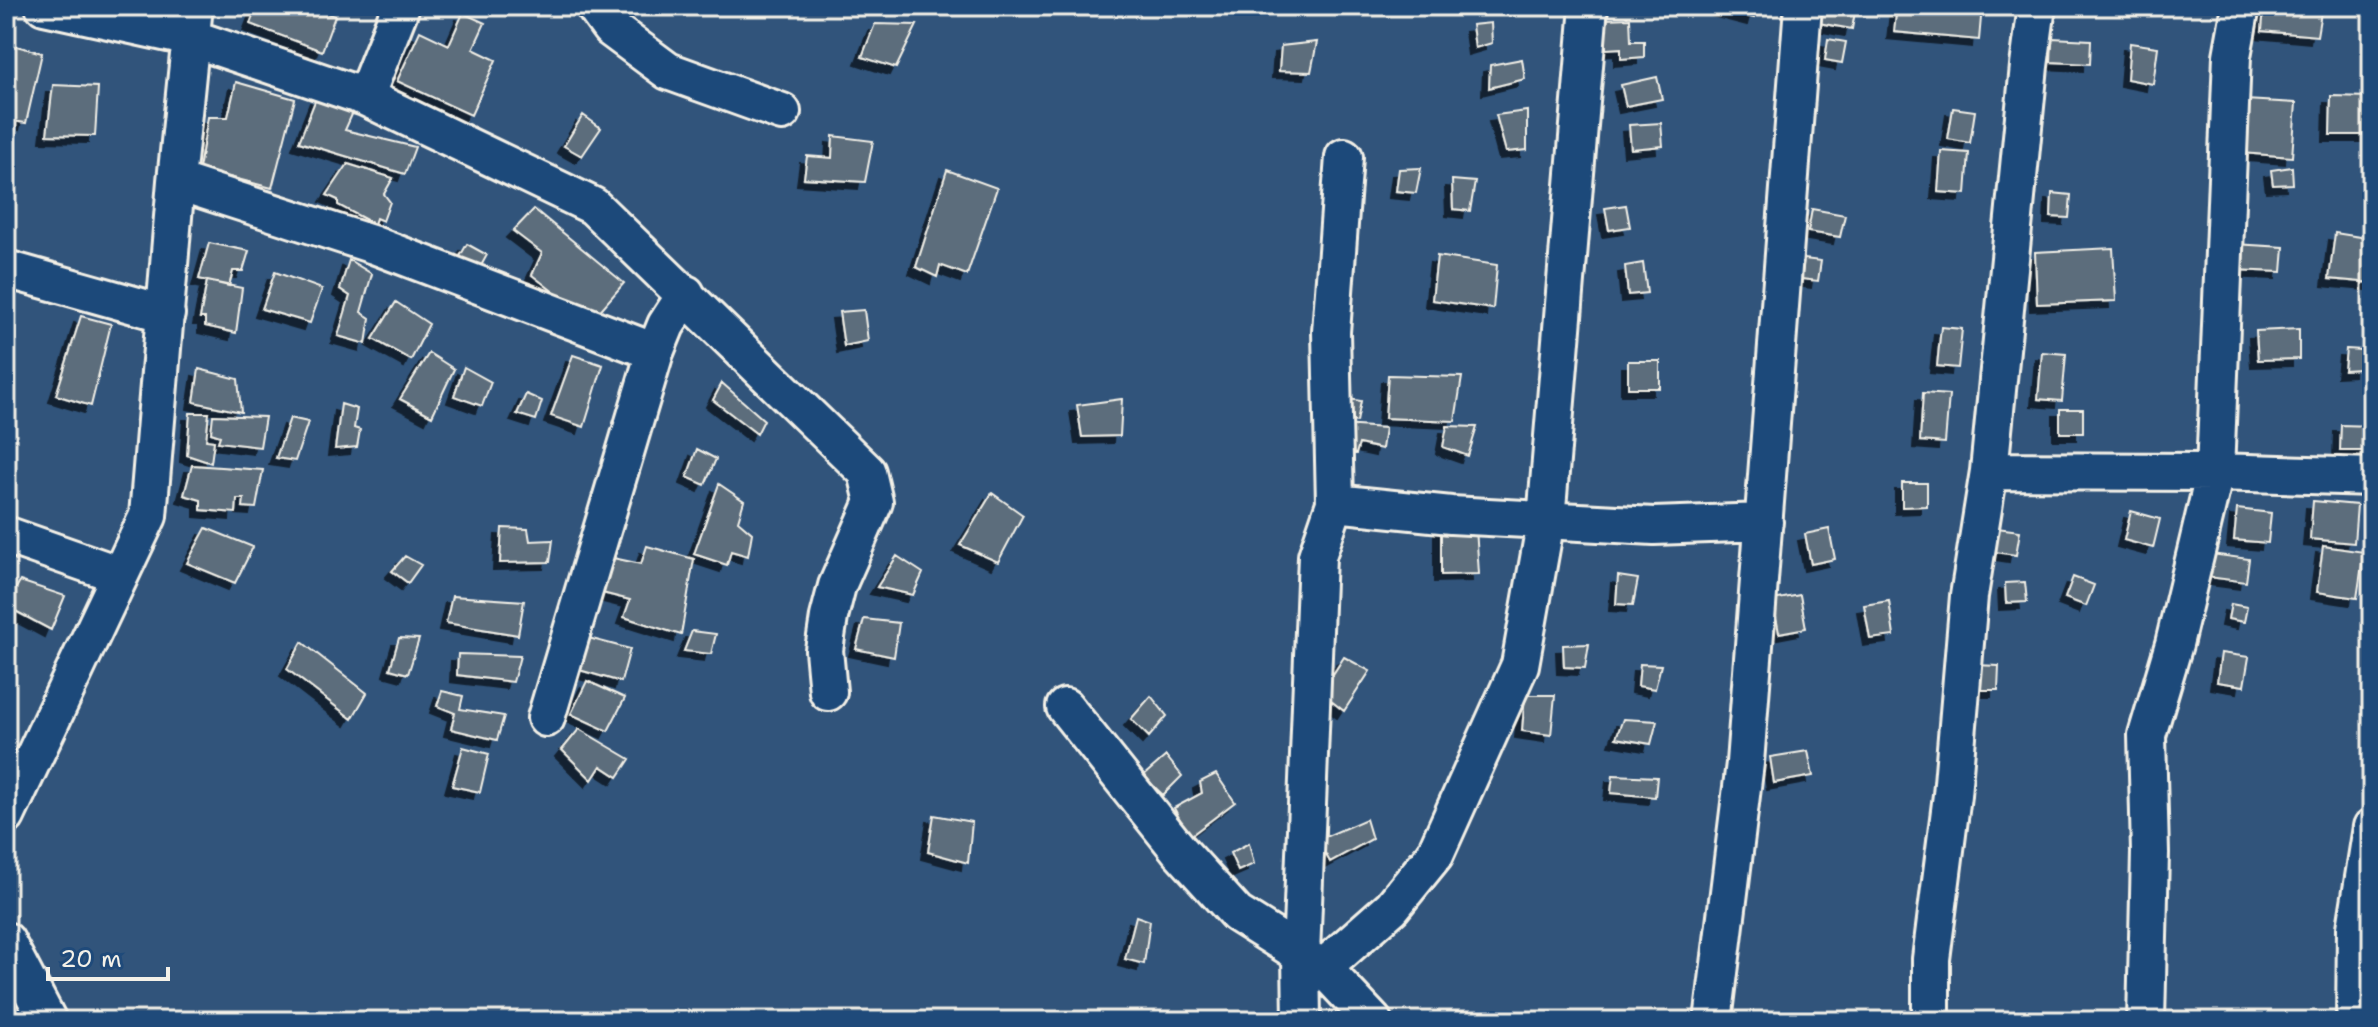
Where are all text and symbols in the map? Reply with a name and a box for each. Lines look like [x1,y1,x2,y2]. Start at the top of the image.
scale bar [48,931,168,981]
text: 20 m [60,943,122,975]

